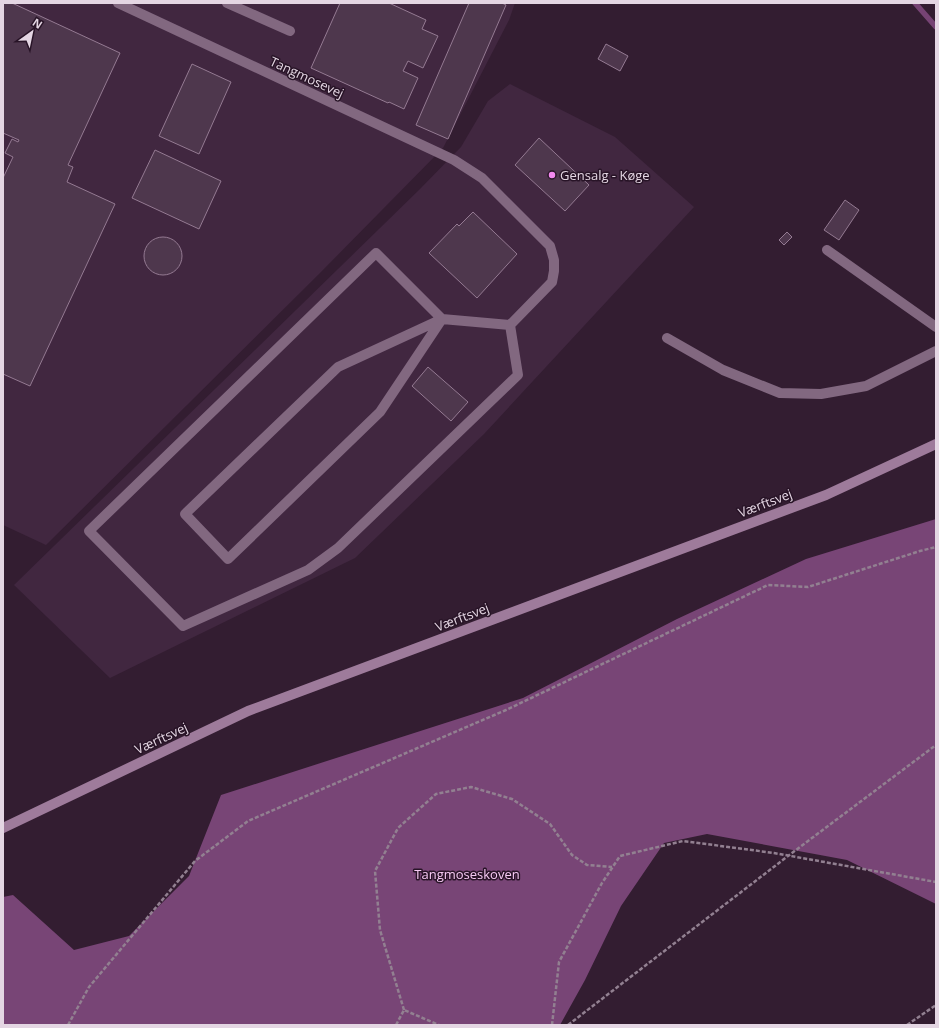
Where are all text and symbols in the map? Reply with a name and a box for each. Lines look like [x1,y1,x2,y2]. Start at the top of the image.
north arrow [12,12,52,52]
text: N [30,14,46,32]
street label: Tangmosevej [267,52,347,102]
place label: Gensalg - Køge [560,166,650,184]
marker: Gensalg - Køge [547,170,557,180]
street label: Værftsvej [735,484,795,522]
street label: Værftsvej [432,598,492,636]
street label: Værftsvej [132,718,190,758]
park label: Tangmoseskoven [414,865,520,883]

